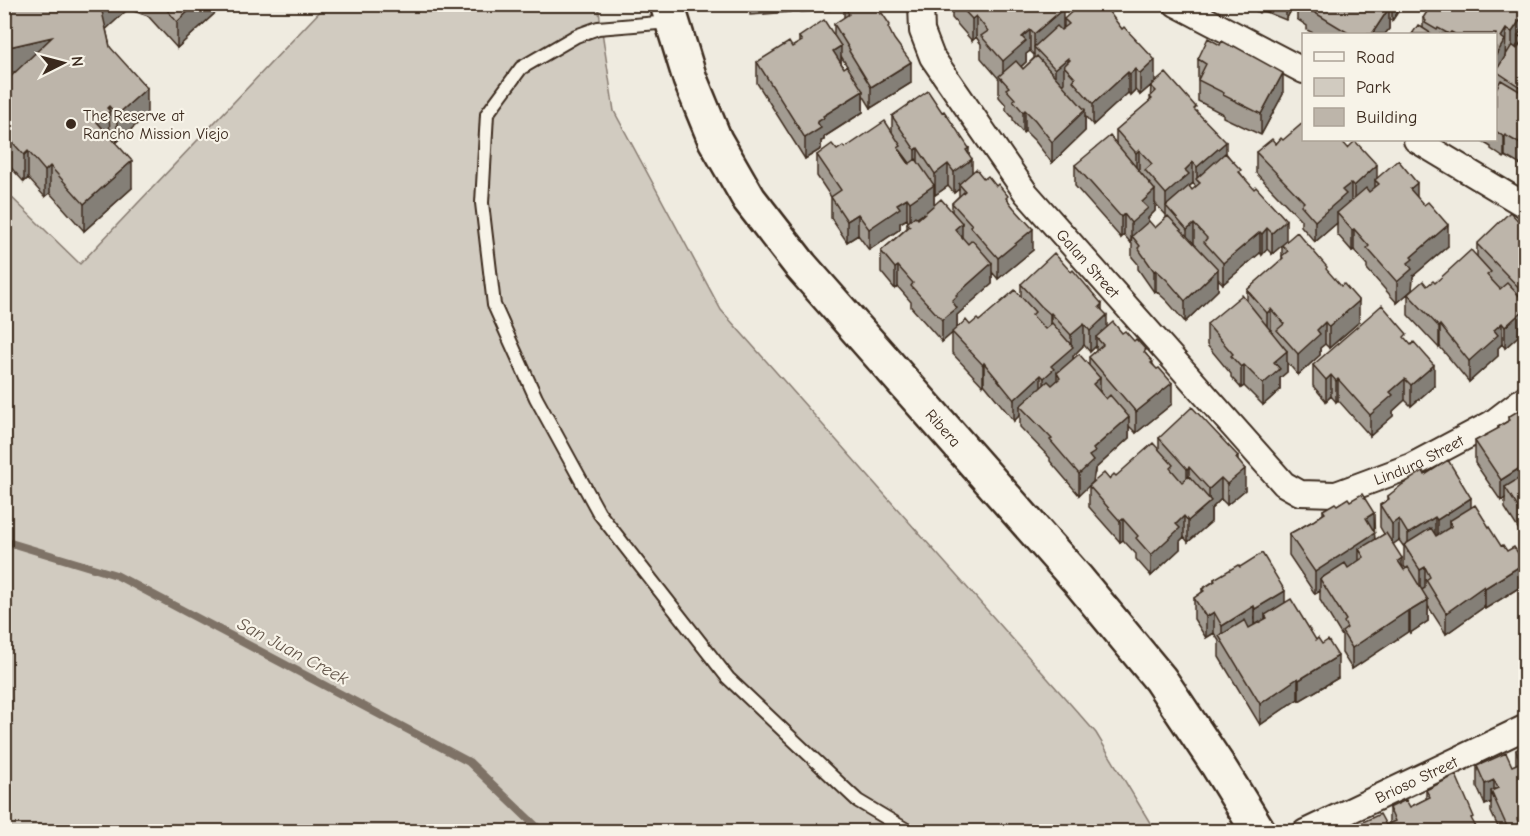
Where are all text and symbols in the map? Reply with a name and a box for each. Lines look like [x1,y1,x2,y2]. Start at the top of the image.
north arrow [33,33,93,93]
legend [1302,33,1497,141]
text: Road [1356,47,1395,68]
text: N [67,55,86,68]
text: Park [1356,77,1391,98]
place label: The Reserve at Rancho Mission Viejo [83,107,229,143]
text: Building [1356,107,1418,128]
marker: The Reserve at Rancho Mission Viejo [64,117,78,131]
street label: Galan Street [1052,226,1123,302]
street label: Ribera [922,406,964,451]
street label: Lindura Street [1372,432,1467,489]
water label: San Juan Creek [234,613,352,690]
street label: Brioso Street [1373,753,1461,807]

